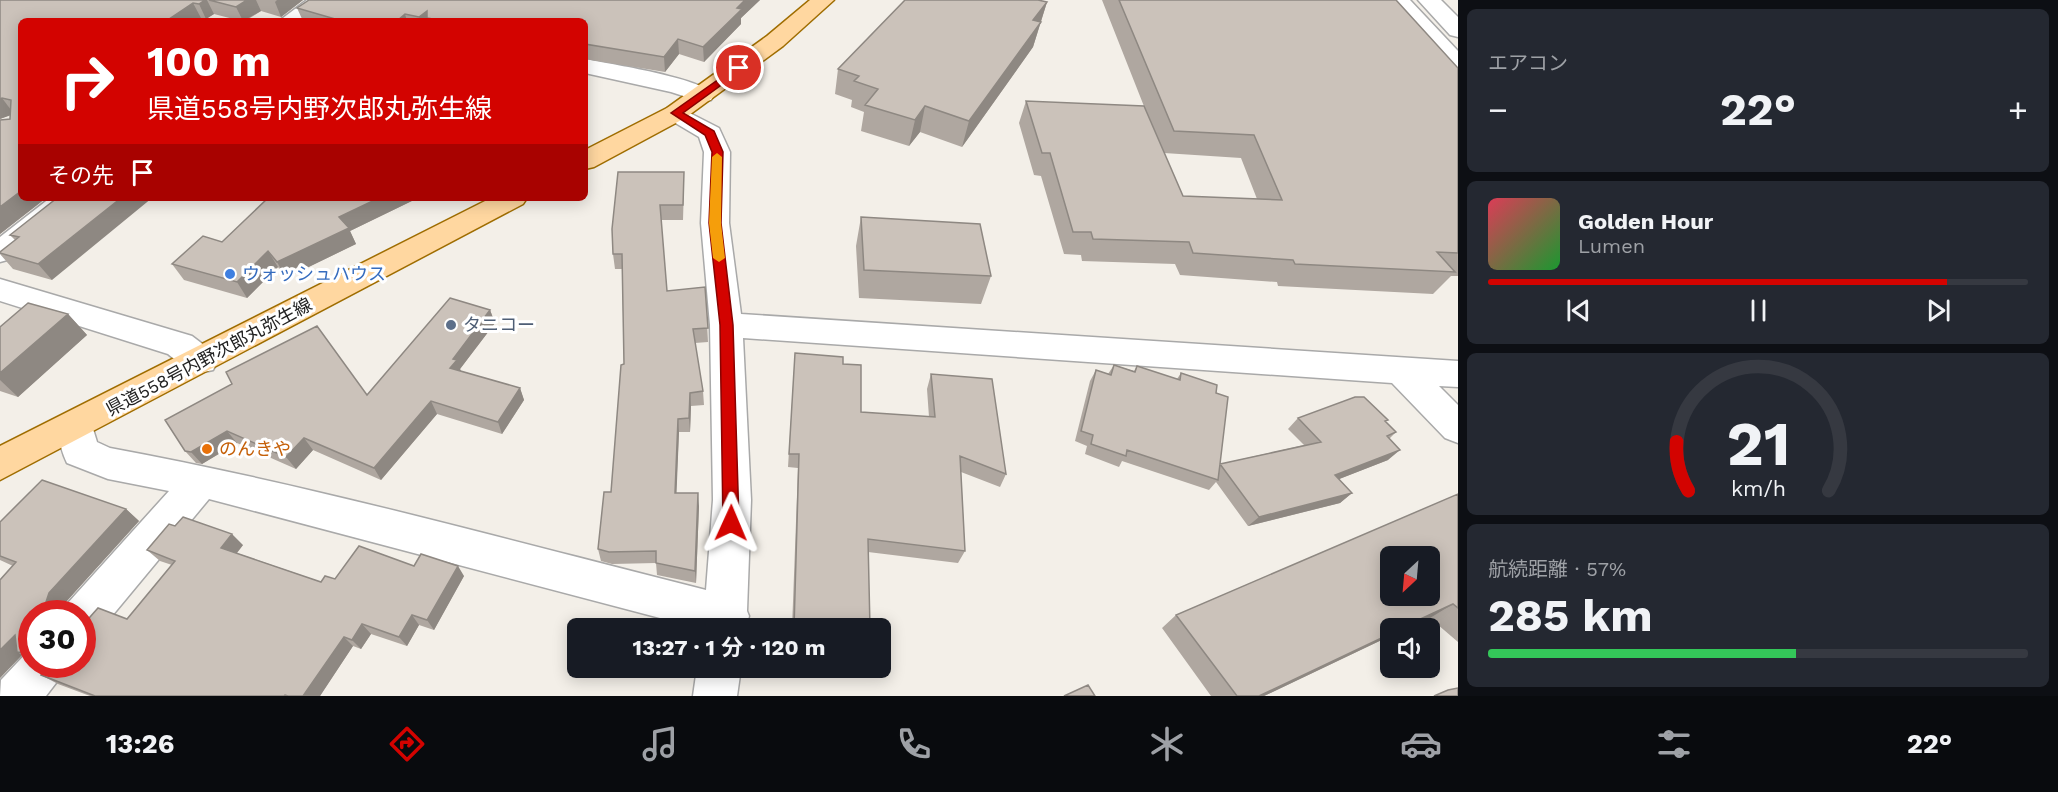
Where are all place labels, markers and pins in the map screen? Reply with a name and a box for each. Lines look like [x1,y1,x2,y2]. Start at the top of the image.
pin [713,42,764,93]
place label: ウォッシュハウス [242,263,386,284]
marker: ウォッシュハウス [223,267,237,281]
place label: タニコー [463,314,535,335]
marker: タニコー [444,318,458,332]
place label: のんきや [219,438,291,459]
marker: のんきや [200,442,214,456]

